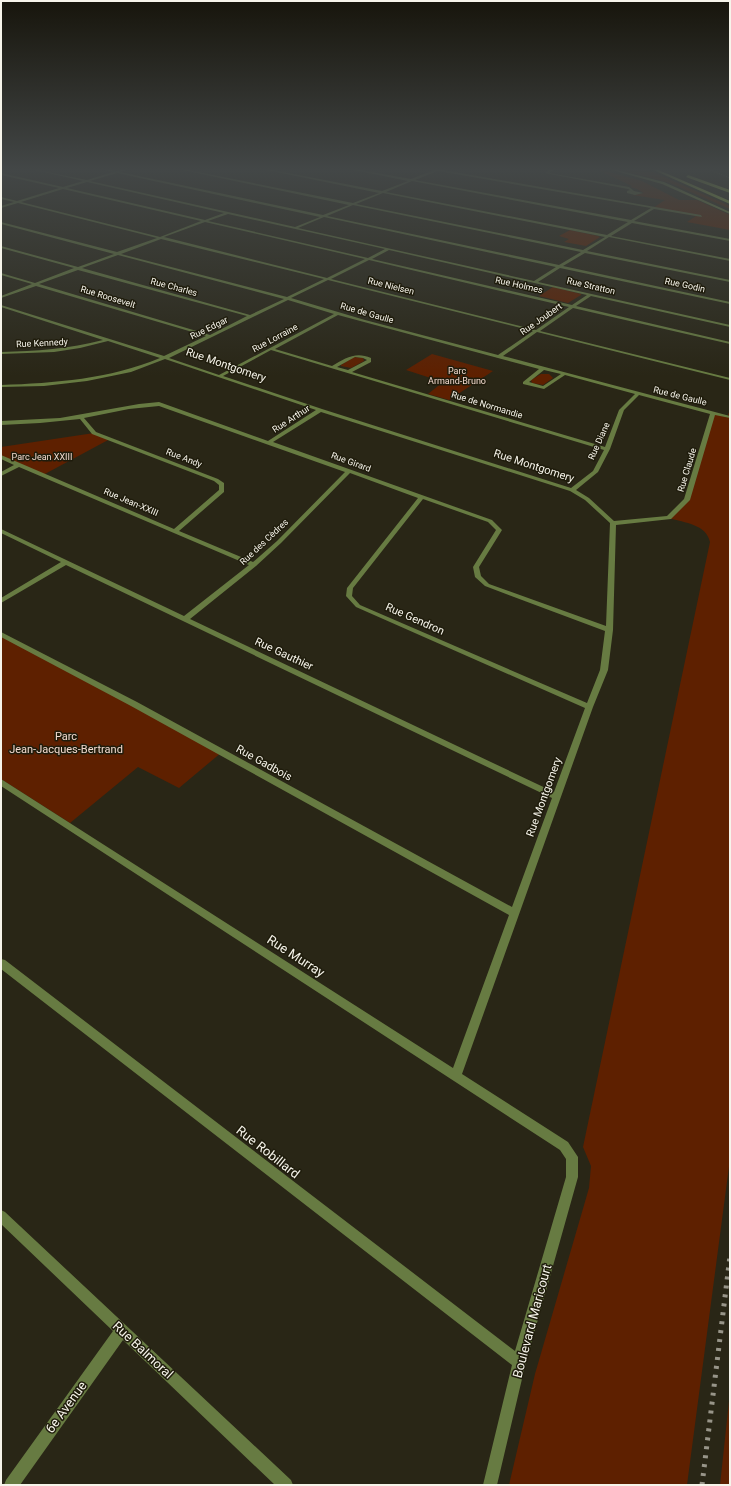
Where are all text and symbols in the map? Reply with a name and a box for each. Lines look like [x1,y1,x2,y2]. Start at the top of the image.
street label: Rue Nielsen [367,275,415,297]
street label: Rue Holmes [494,275,544,295]
street label: Rue Charles [150,276,199,298]
street label: Rue Stratton [566,276,616,296]
street label: Rue Godin [664,276,706,294]
street label: Rue Roosevelt [79,284,137,310]
street label: Rue de Gaulle [339,301,395,325]
street label: Rue Joubert [518,301,564,337]
street label: Rue Edgar [189,315,229,341]
street label: Rue Lorraine [250,322,300,354]
street label: Rue Kennedy [16,337,69,349]
street label: Rue Montgomery [184,345,269,385]
park label: Parc Armand-Bruno [428,366,486,386]
street label: Rue de Gaulle [652,385,708,408]
street label: Rue de Normandie [450,389,524,421]
street label: Rue Arthur [270,403,312,435]
street label: Rue Diane [586,420,612,461]
street label: Rue Andy [165,447,204,470]
street label: Rue Montgomery [492,447,577,485]
street label: Rue Claude [676,447,698,493]
street label: Rue Girard [330,450,372,474]
park label: Parc Jean XXIII [12,452,72,462]
street label: Rue Jean-XXIII [102,486,160,518]
street label: Rue des Cèdres [238,517,290,567]
street label: Rue Gendron [384,600,446,638]
street label: Rue Gauthier [253,635,315,673]
park label: Parc Jean-Jacques-Bertrand [9,730,123,756]
street label: Rue Gadbois [234,742,294,784]
street label: Rue Montgomery [524,755,565,839]
street label: Rue Murray [264,932,328,980]
street label: Rue Robillard [233,1123,303,1181]
street label: Boulevard Maricourt [510,1262,554,1380]
street label: Rue Balmoral [110,1318,176,1382]
street label: 6e Avenue [42,1378,90,1436]

